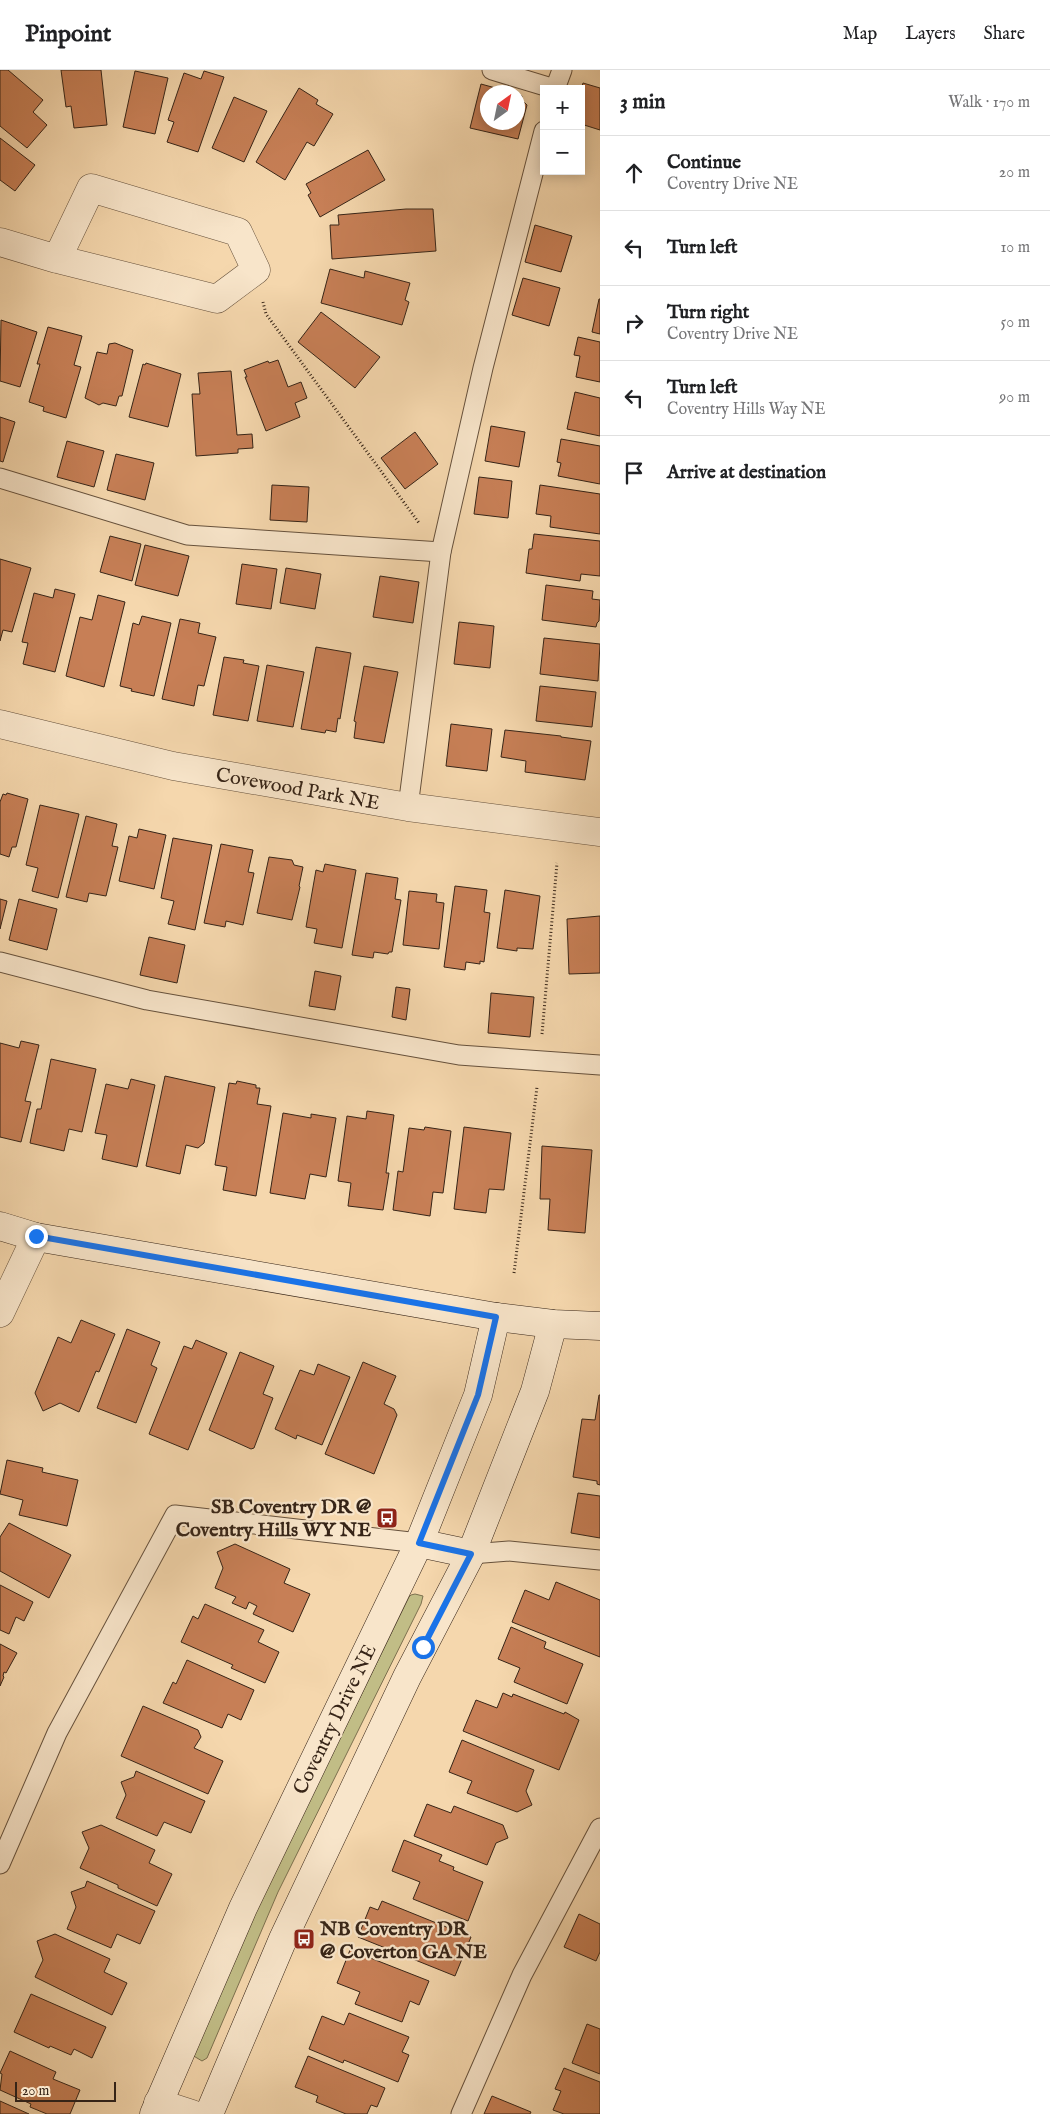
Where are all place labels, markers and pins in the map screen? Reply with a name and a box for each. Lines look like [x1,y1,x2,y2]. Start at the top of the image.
place label: SB Coventry DR @ Coventry Hills WY NE [176,1495,371,1543]
bus stop icon: SB Coventry DR @ Coventry Hills WY NE [375,1506,399,1530]
place label: NB Coventry DR @ Coverton GA NE [319,1917,487,1965]
bus stop icon: NB Coventry DR @ Coverton GA NE [292,1927,316,1951]

